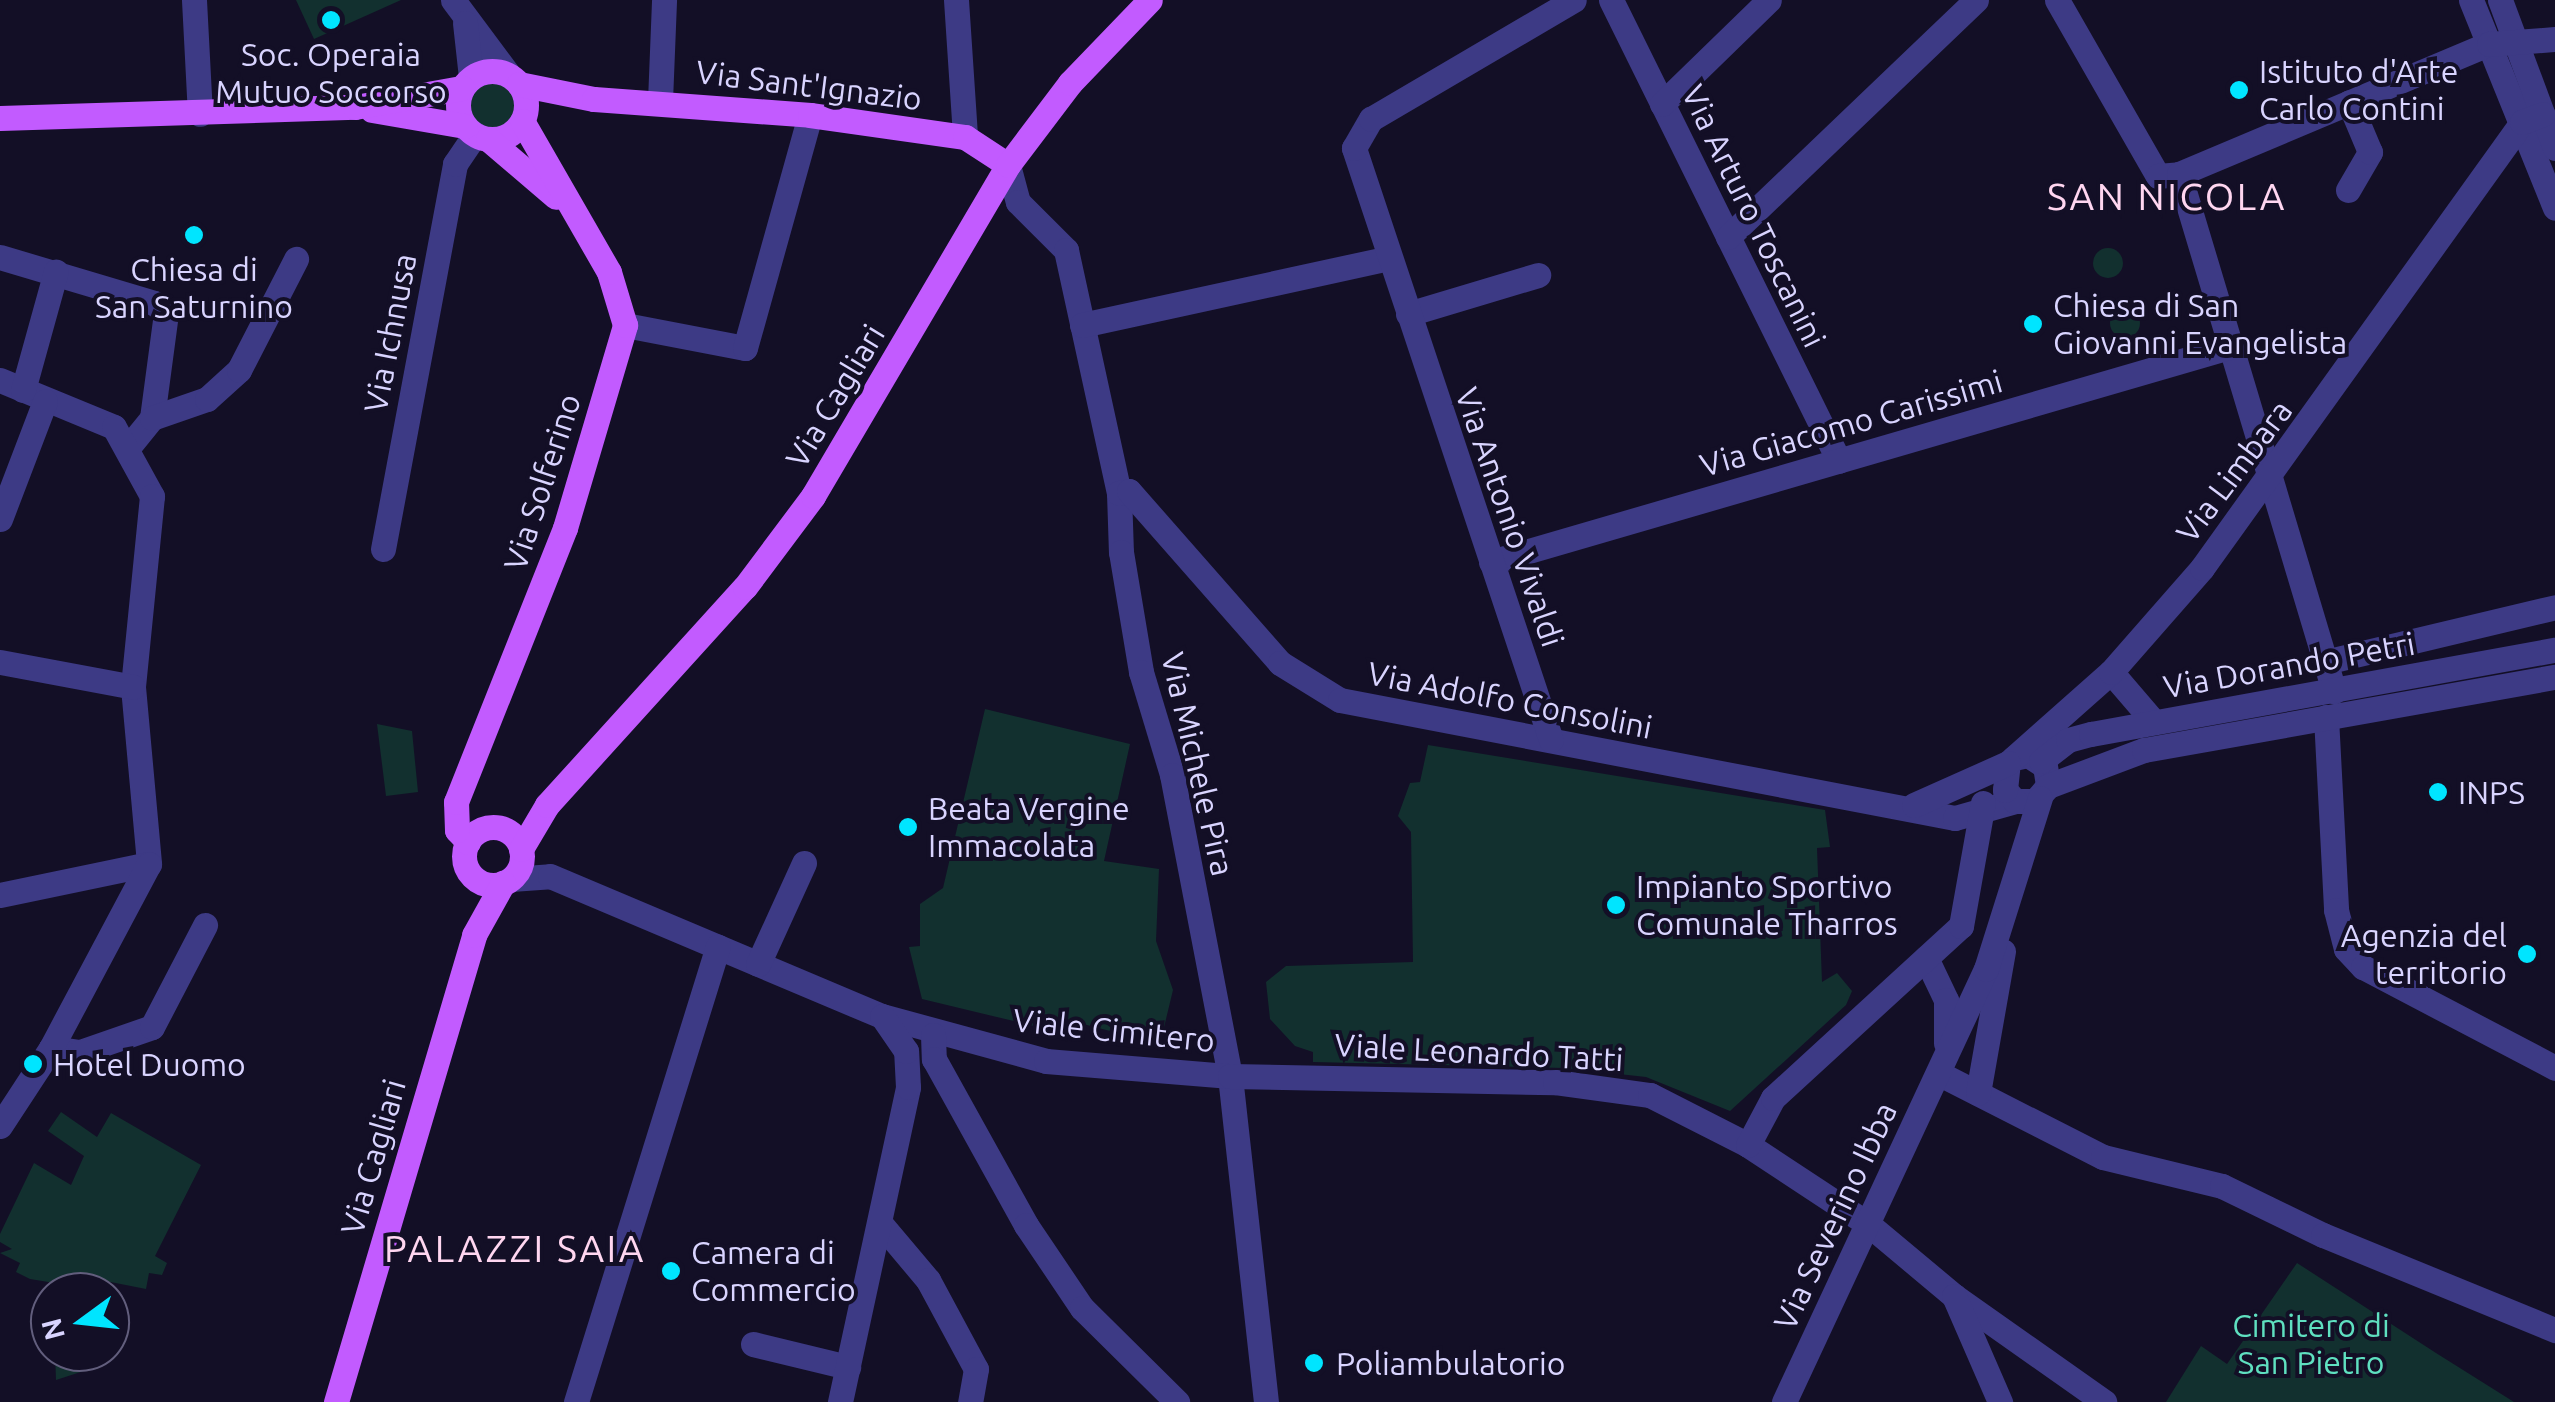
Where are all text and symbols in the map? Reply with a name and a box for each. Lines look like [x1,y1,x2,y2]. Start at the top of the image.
marker: Soc. Operaia Mutuo Soccorso [320,9,342,31]
place label: Soc. Operaia Mutuo Soccorso [215,36,447,111]
street label: Via Sant'Ignazio [694,52,924,118]
place label: Istituto d'Arte Carlo Contini [2259,53,2458,128]
street label: Via Arturo Toscanini [1674,79,1834,353]
marker: Istituto d'Arte Carlo Contini [2228,79,2250,101]
district label: SAN NICOLA [2047,174,2287,220]
marker: Chiesa di San Saturnino [183,224,205,246]
street label: Via Ichnusa [356,250,424,416]
place label: Chiesa di San Saturnino [95,251,293,326]
place label: Chiesa di San Giovanni Evangelista [2053,287,2347,362]
marker: Chiesa di San Giovanni Evangelista [2022,313,2044,335]
street label: Via Cagliari [777,318,893,474]
street label: Via Giacomo Carissimi [1696,361,2006,485]
street label: Via Antonio Vivaldi [1448,383,1572,651]
street label: Via Solferino [495,389,589,575]
street label: Via Limbara [2168,392,2300,550]
street label: Via Dorando Petri [2160,624,2418,706]
street label: Via Michele Pira [1154,649,1242,879]
street label: Via Adolfo Consolini [1364,654,1656,746]
place label: INPS [2458,773,2525,811]
marker: INPS [2427,781,2449,803]
place label: Beata Vergine Immacolata [928,790,1130,865]
marker: Beata Vergine Immacolata [897,816,919,838]
place label: Impianto Sportivo Comunale Tharros [1636,868,1898,943]
marker: Impianto Sportivo Comunale Tharros [1605,894,1627,916]
place label: Agenzia del territorio [2341,917,2507,992]
marker: Agenzia del territorio [2516,943,2538,965]
street label: Viale Cimitero [1011,1000,1217,1060]
street label: Viale Leonardo Tatti [1334,1025,1624,1079]
place label: Hotel Duomo [53,1045,246,1083]
marker: Hotel Duomo [22,1053,44,1075]
street label: Via Cagliari [333,1075,413,1239]
street label: Via Severino Ibba [1765,1096,1905,1336]
district label: PALAZZI SAIA [384,1226,646,1272]
place label: Camera di Commercio [691,1234,856,1309]
marker: Camera di Commercio [660,1260,682,1282]
north arrow [30,1272,130,1372]
park label: Cimitero di San Pietro [2232,1307,2390,1382]
text: N [35,1315,70,1343]
place label: Poliambulatorio [1336,1344,1565,1382]
marker: Poliambulatorio [1301,1350,1327,1376]

